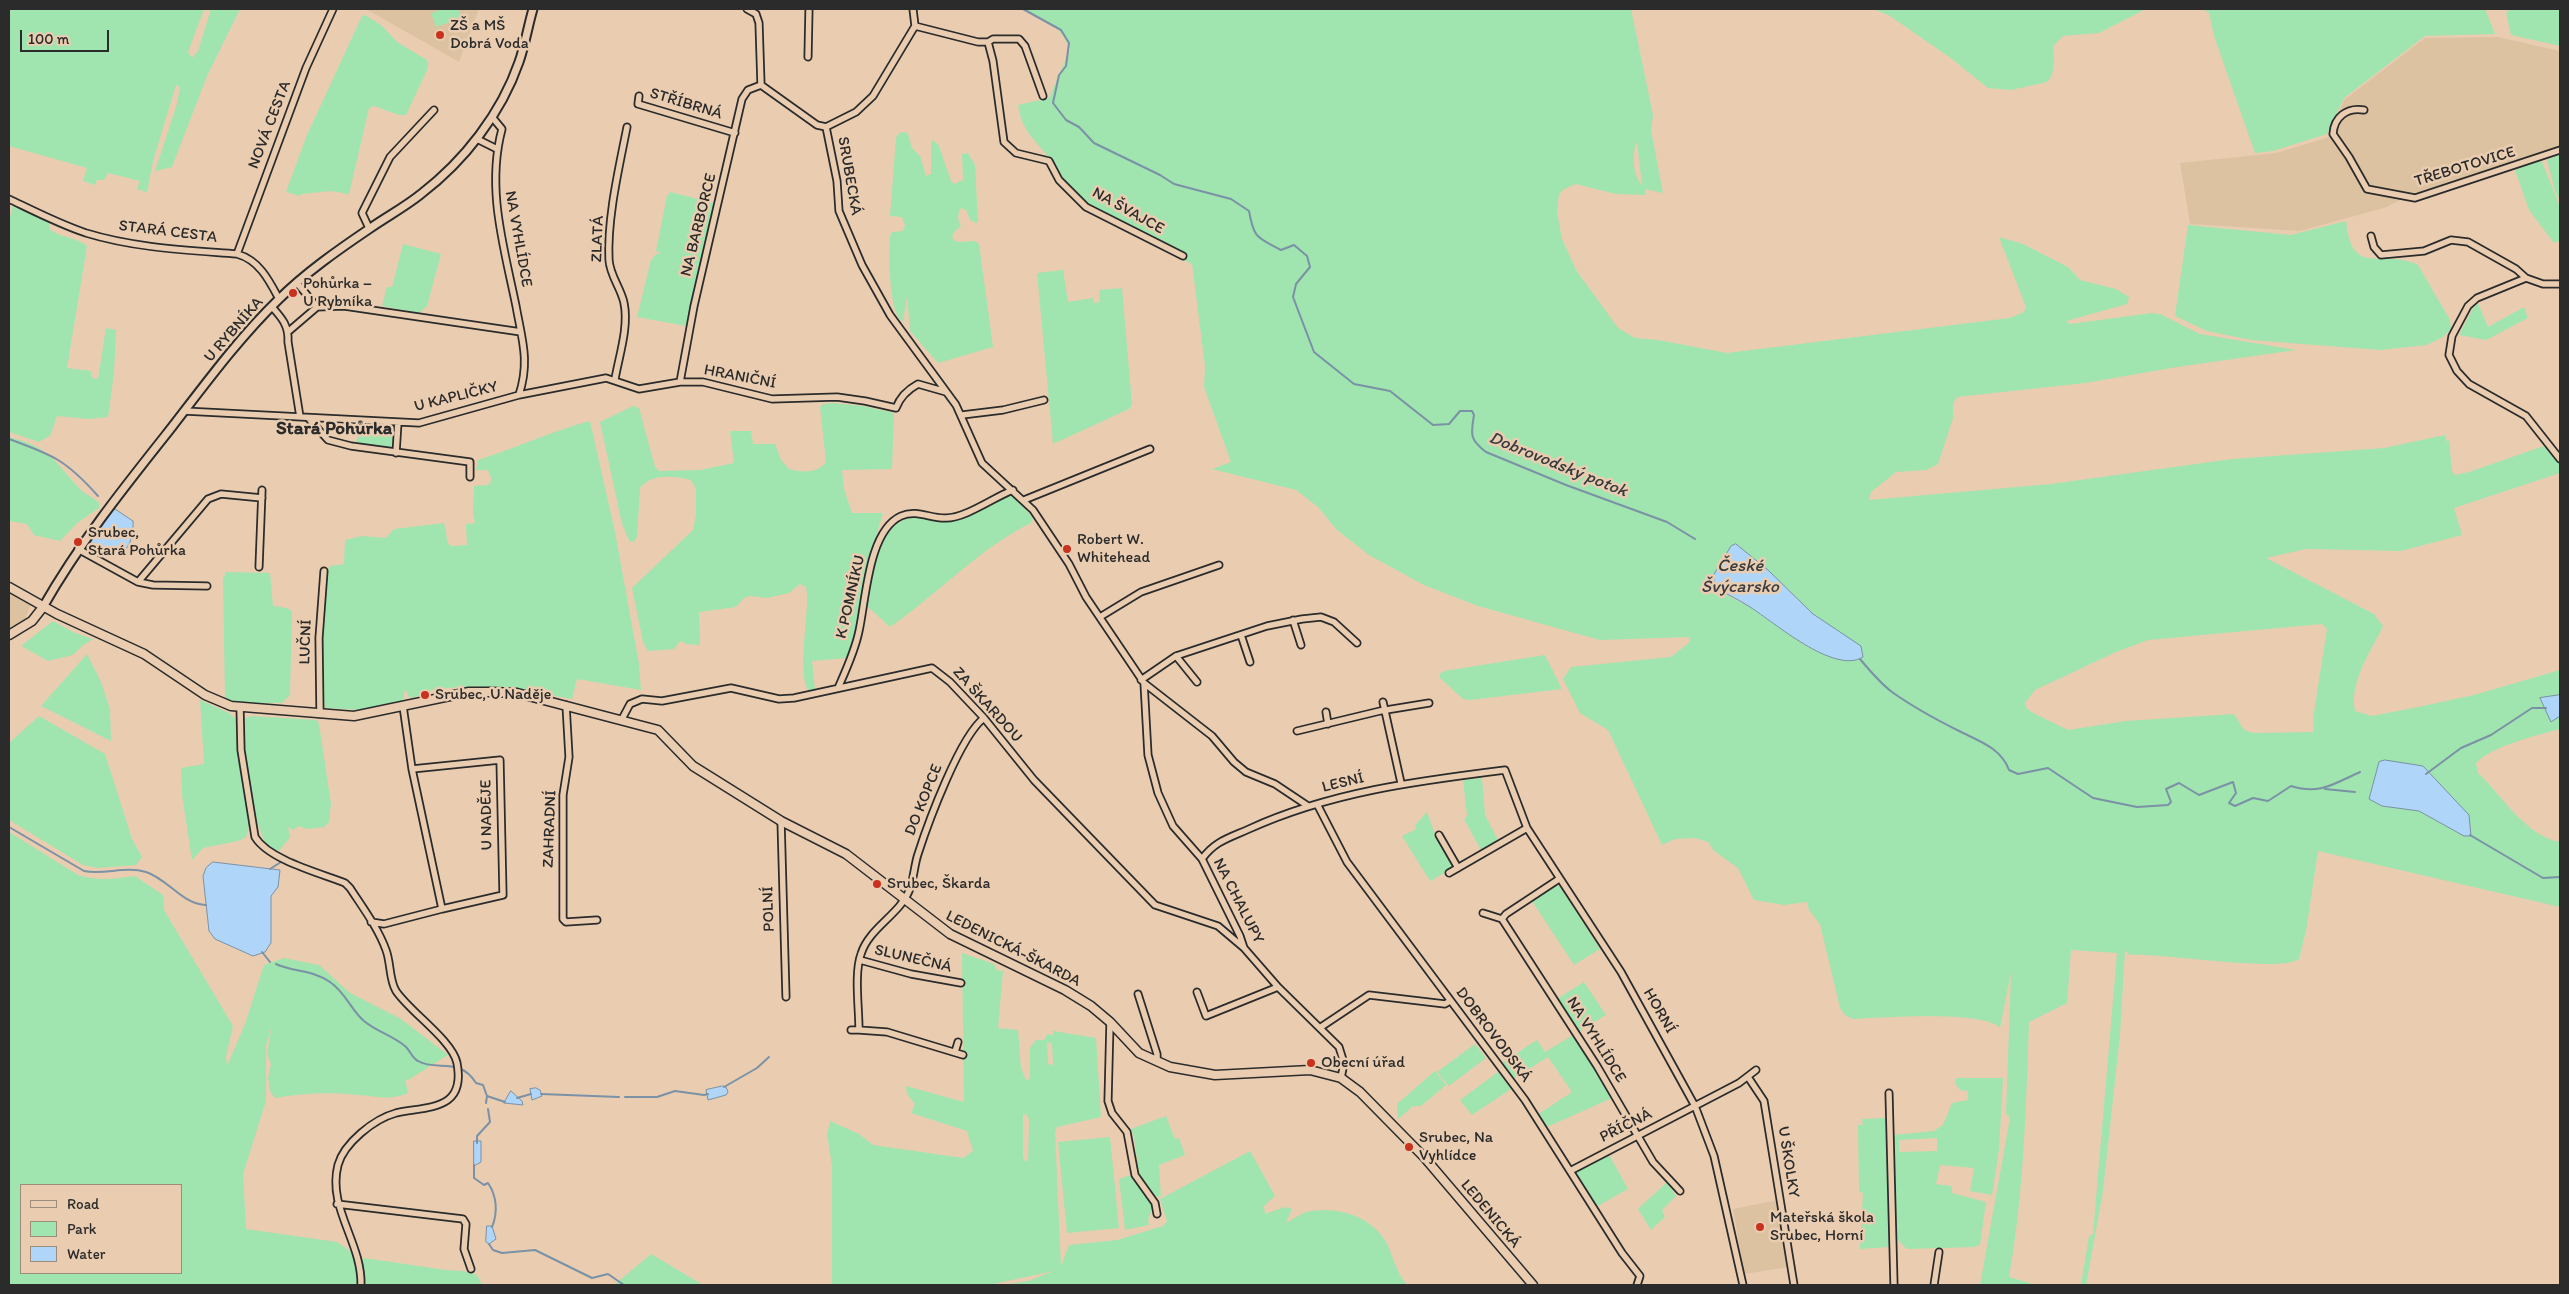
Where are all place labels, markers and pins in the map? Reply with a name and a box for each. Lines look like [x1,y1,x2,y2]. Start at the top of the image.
place label: ZŠ a MŠ Dobrá Voda [450,16,529,54]
marker: ZŠ a MŠ Dobrá Voda [434,29,446,41]
place label: Pohůrka – U Rybníka [303,274,372,312]
marker: Pohůrka – U Rybníka [287,287,299,299]
place label: Srubec, Stará Pohůrka [88,523,186,561]
place label: Robert W. Whitehead [1077,530,1150,568]
marker: Srubec, Stará Pohůrka [72,536,84,548]
marker: Robert W. Whitehead [1061,543,1073,555]
place label: Srubec, U Naděje [435,685,551,705]
marker: Srubec, U Naděje [419,689,431,701]
place label: Srubec, Škarda [887,874,990,894]
marker: Srubec, Škarda [871,878,883,890]
place label: Obecní úřad [1321,1053,1405,1073]
marker: Obecní úřad [1305,1057,1317,1069]
place label: Srubec, Na Vyhlídce [1419,1128,1493,1166]
marker: Srubec, Na Vyhlídce [1403,1141,1415,1153]
place label: Mateřská škola Srubec, Horní [1770,1208,1874,1246]
marker: Mateřská škola Srubec, Horní [1754,1221,1766,1233]

